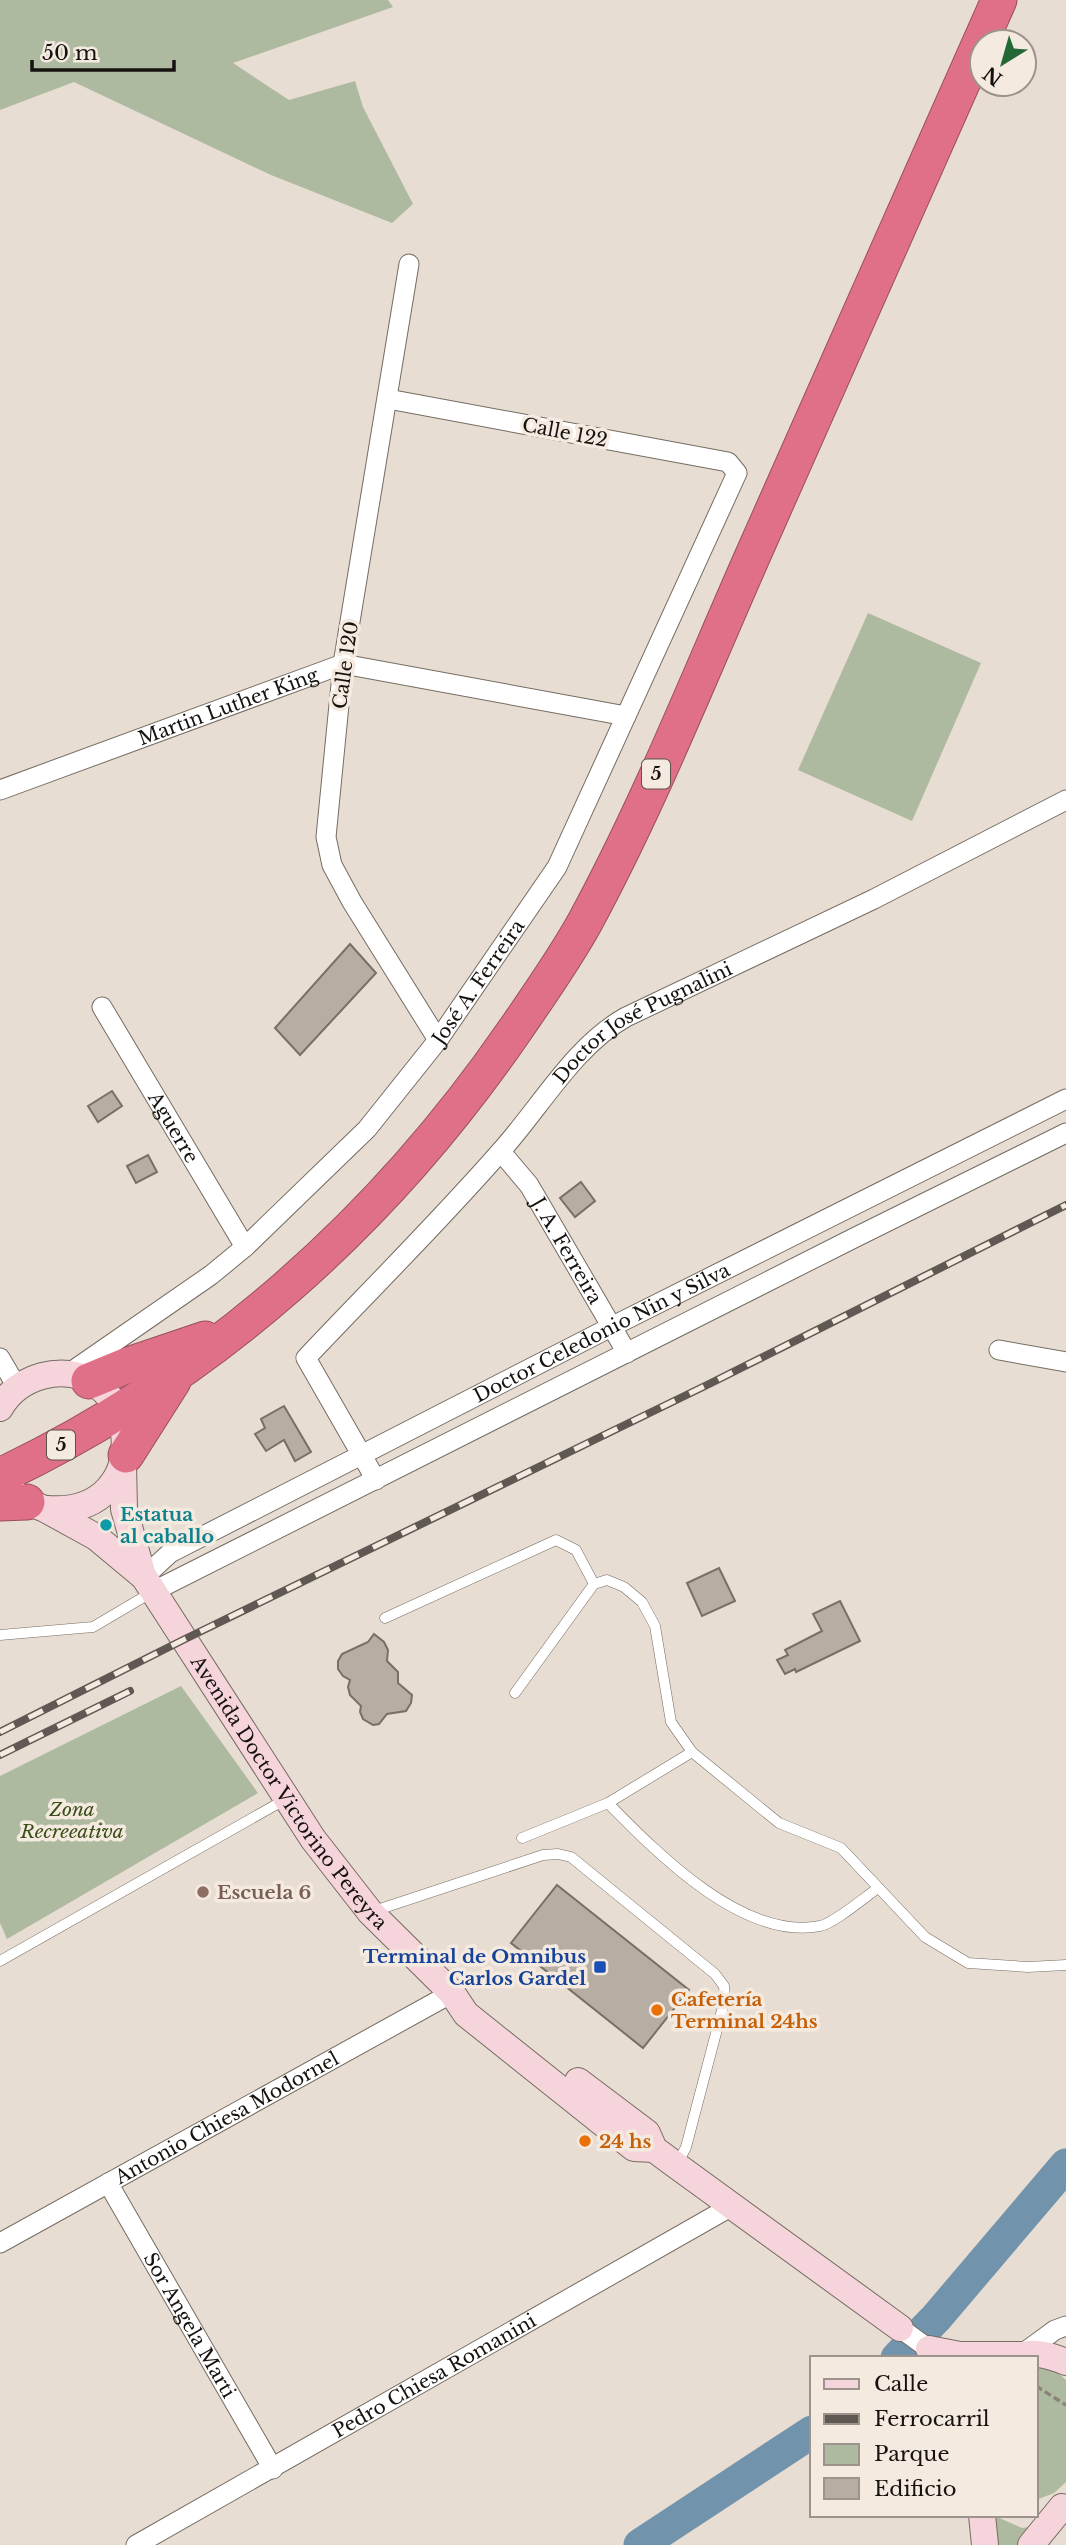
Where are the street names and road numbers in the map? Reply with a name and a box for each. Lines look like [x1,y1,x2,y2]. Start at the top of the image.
street label: Calle 122 [520,413,609,452]
street label: Calle 120 [328,620,363,710]
street label: Martin Luther King [135,663,322,750]
road number: 5 [642,760,670,788]
street label: José A. Ferreira [426,915,530,1052]
street label: Doctor José Pugnalini [548,957,736,1088]
street label: Aguerre [143,1087,203,1167]
street label: J. A. Ferreira [525,1191,607,1309]
street label: Doctor Celedonio Nin y Silva [470,1258,734,1407]
road number: 5 [47,1430,75,1460]
street label: Avenida Doctor Victorino Pereyra [185,1651,392,1935]
street label: Antonio Chiesa Modornel [110,2047,343,2190]
street label: Sor Angela Marti [139,2249,241,2402]
street label: Pedro Chiesa Romanini [329,2309,541,2443]

